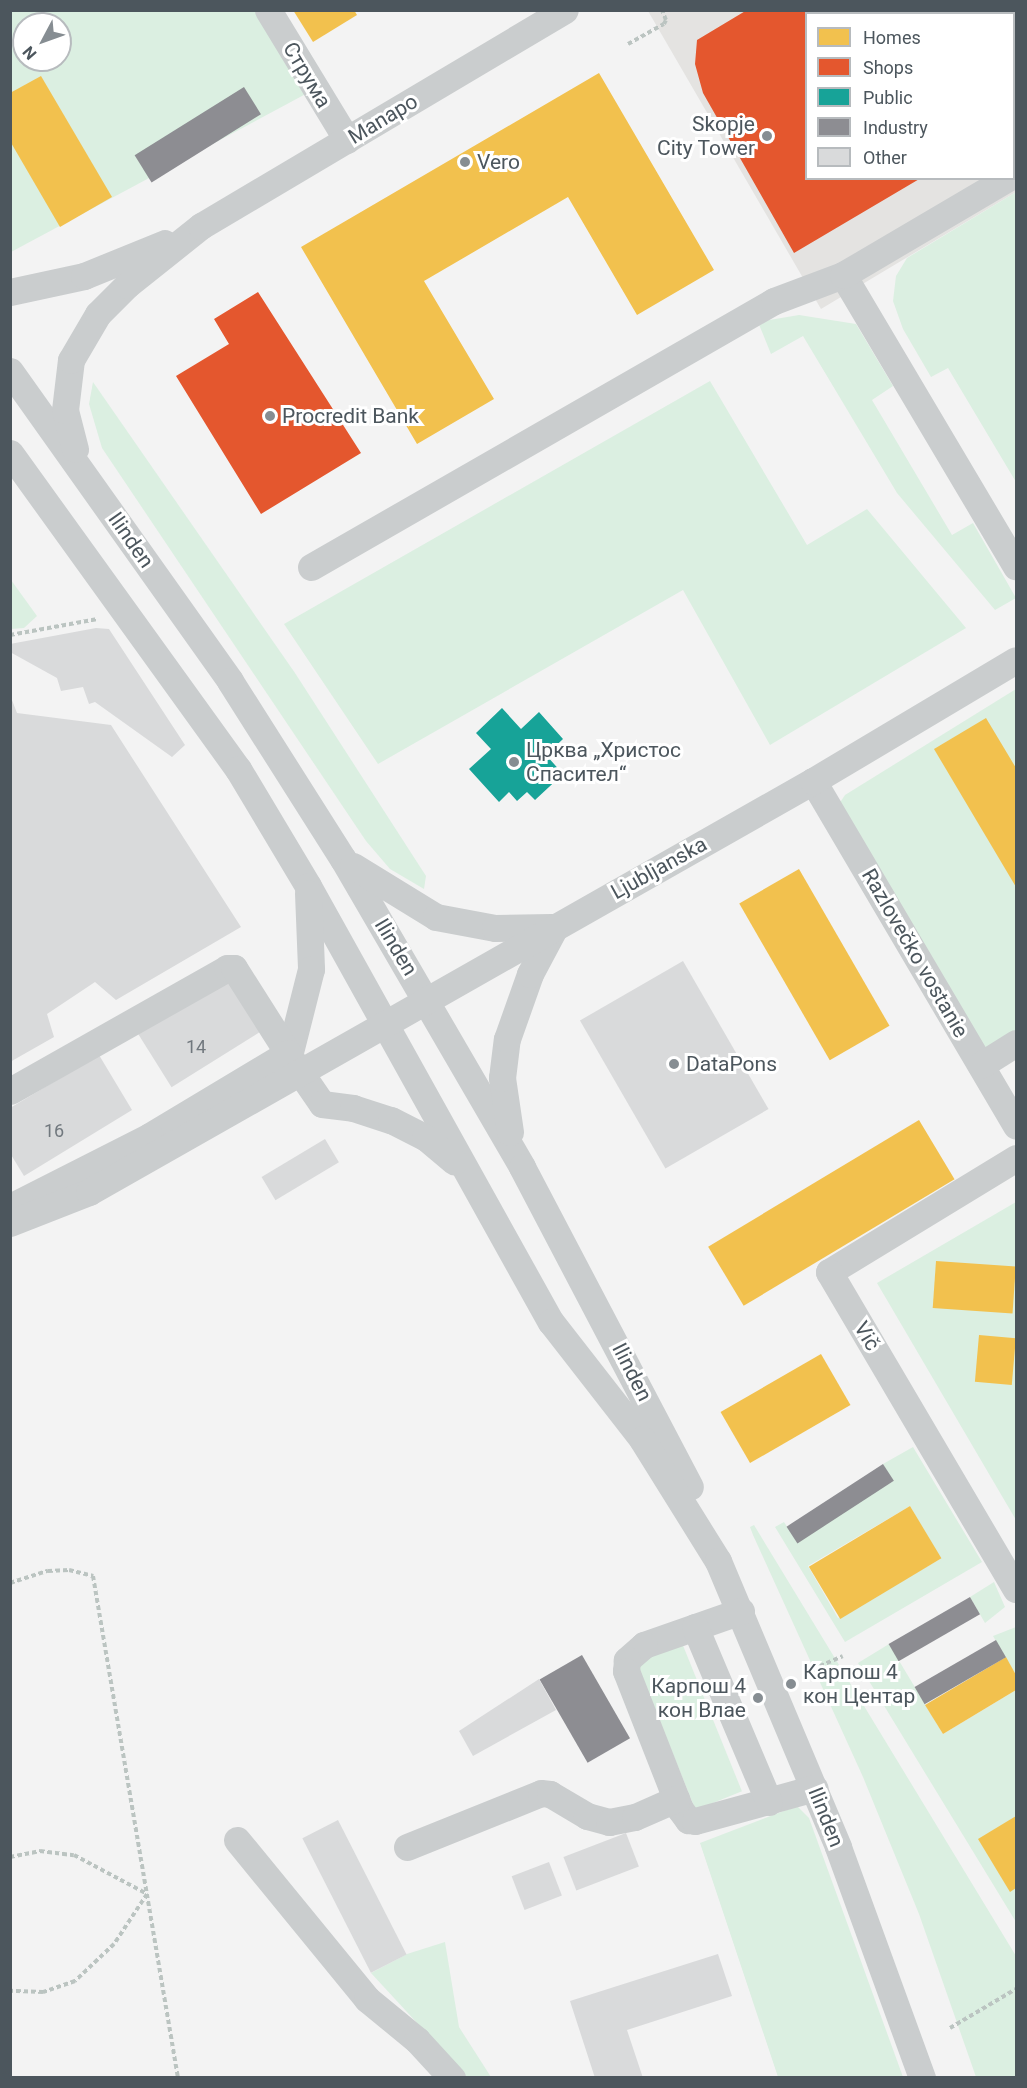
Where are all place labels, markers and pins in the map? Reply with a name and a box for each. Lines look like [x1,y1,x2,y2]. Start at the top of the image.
place label: Skopje City Tower [657,111,755,161]
marker: Skopje City Tower [760,129,774,143]
place label: Vero [477,149,520,175]
marker: Vero [458,155,472,169]
place label: Procredit Bank [282,403,419,429]
marker: Procredit Bank [263,409,277,423]
place label: Црква „Христос Спасител“ [526,737,681,787]
marker: Црква „Христос Спасител“ [507,755,521,769]
place label: DataPons [686,1051,777,1077]
marker: DataPons [667,1057,681,1071]
place label: Карпош 4 кон Центар [803,1659,915,1709]
place label: Карпош 4 кон Влае [651,1673,746,1723]
marker: Карпош 4 кон Центар [784,1677,798,1691]
marker: Карпош 4 кон Влае [751,1691,765,1705]

